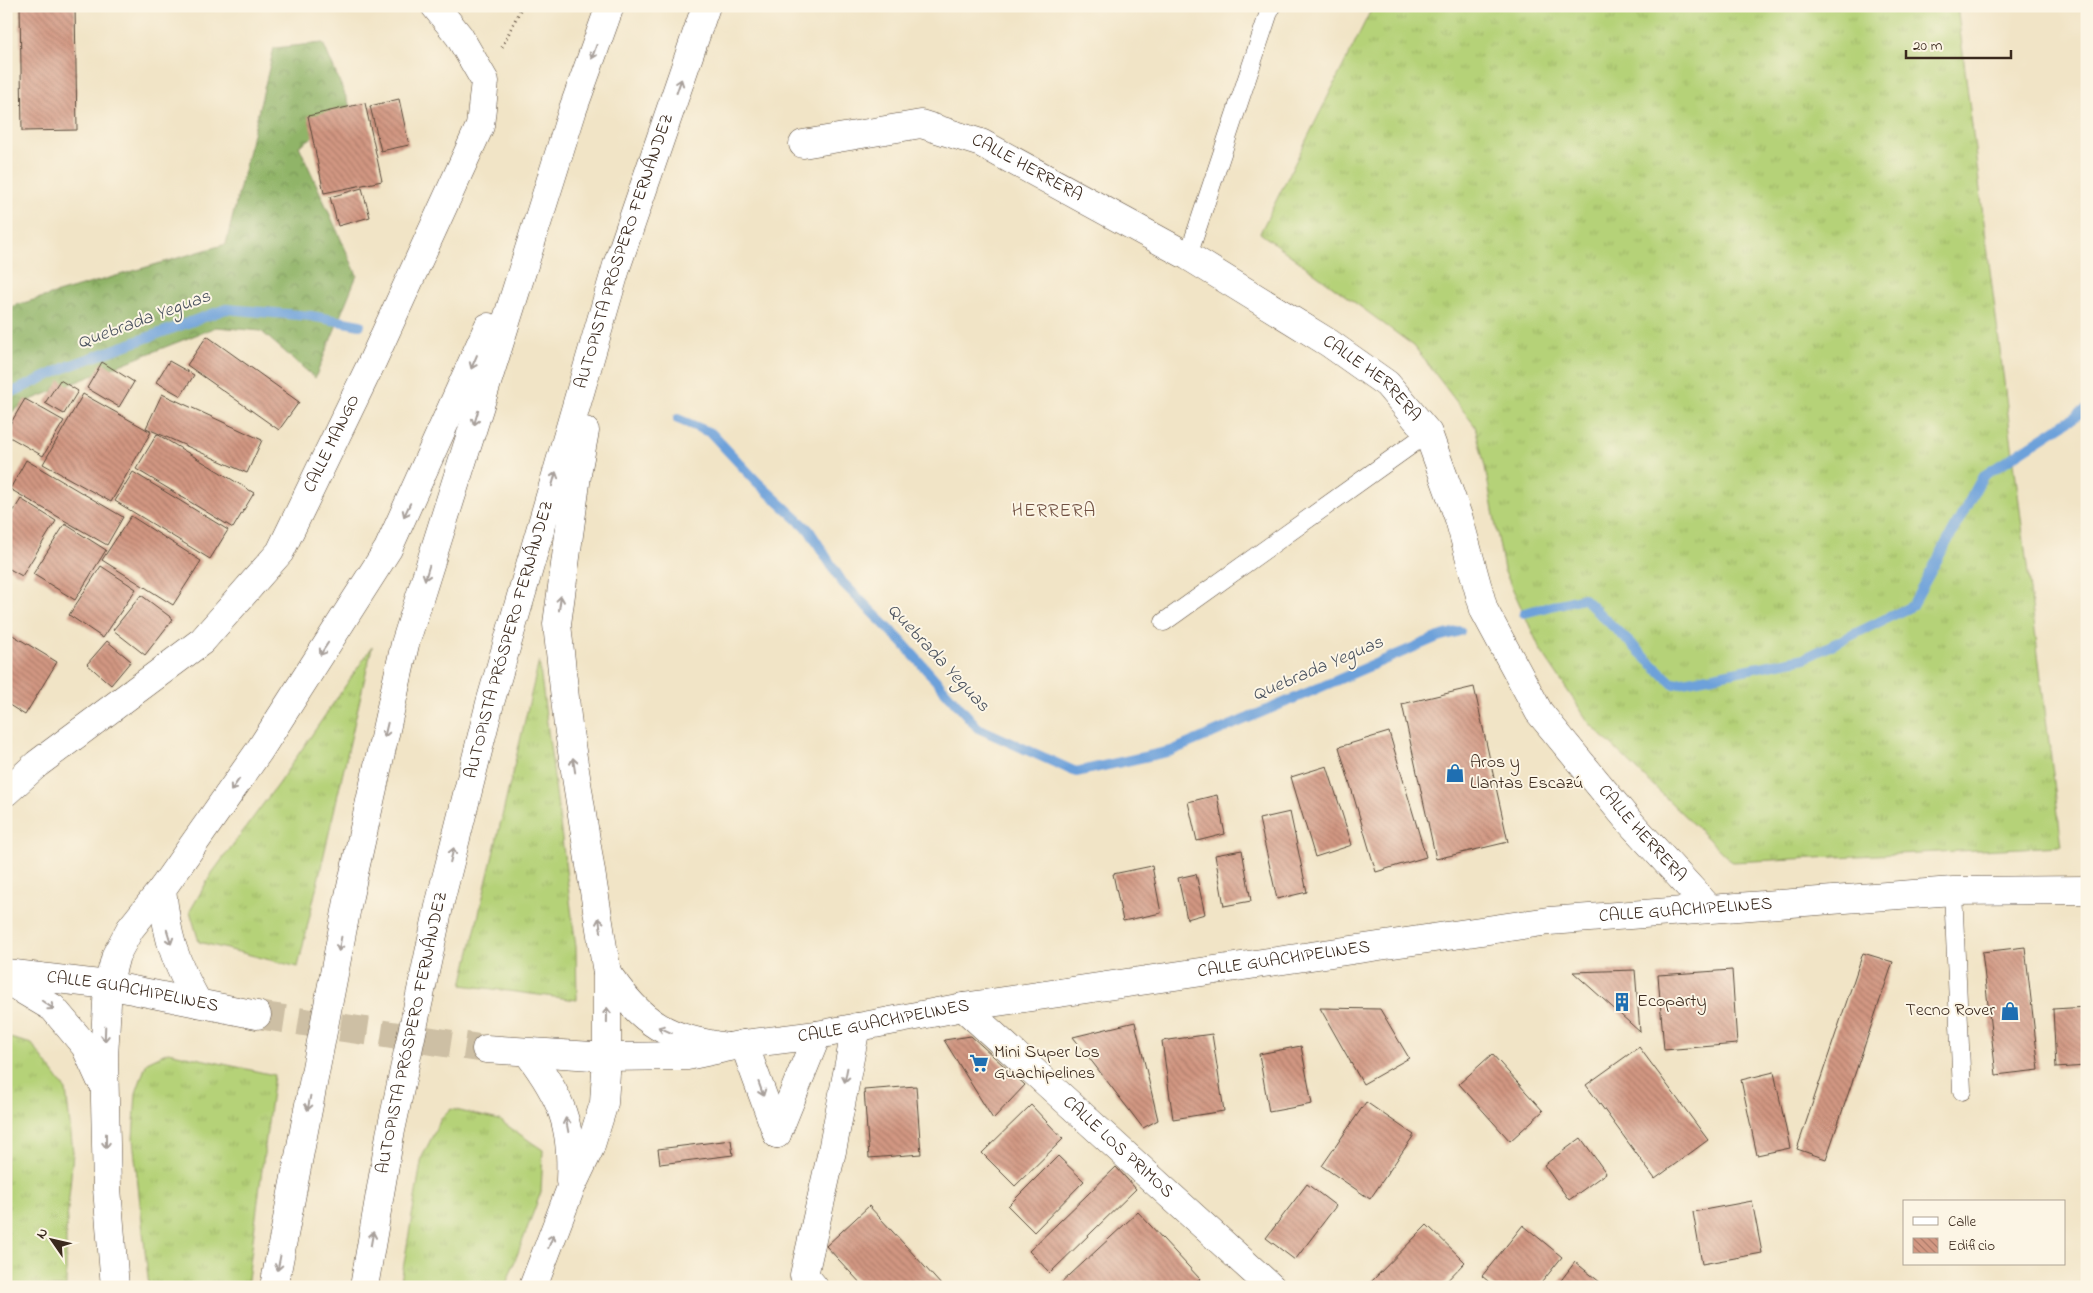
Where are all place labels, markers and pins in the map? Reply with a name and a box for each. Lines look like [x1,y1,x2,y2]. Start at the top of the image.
place label: Aros y Llantas Escazú [1470,750,1583,797]
shop icon: Aros y Llantas Escazú [1444,762,1466,784]
place label: Ecoparty [1637,989,1706,1015]
building icon: Ecoparty [1611,991,1633,1013]
place label: Tecno Rover [1905,998,1995,1024]
shop icon: Tecno Rover [1999,1000,2021,1022]
place label: Mini Super Los Guachipelines [994,1040,1100,1087]
supermarket icon: Mini Super Los Guachipelines [968,1052,990,1074]

